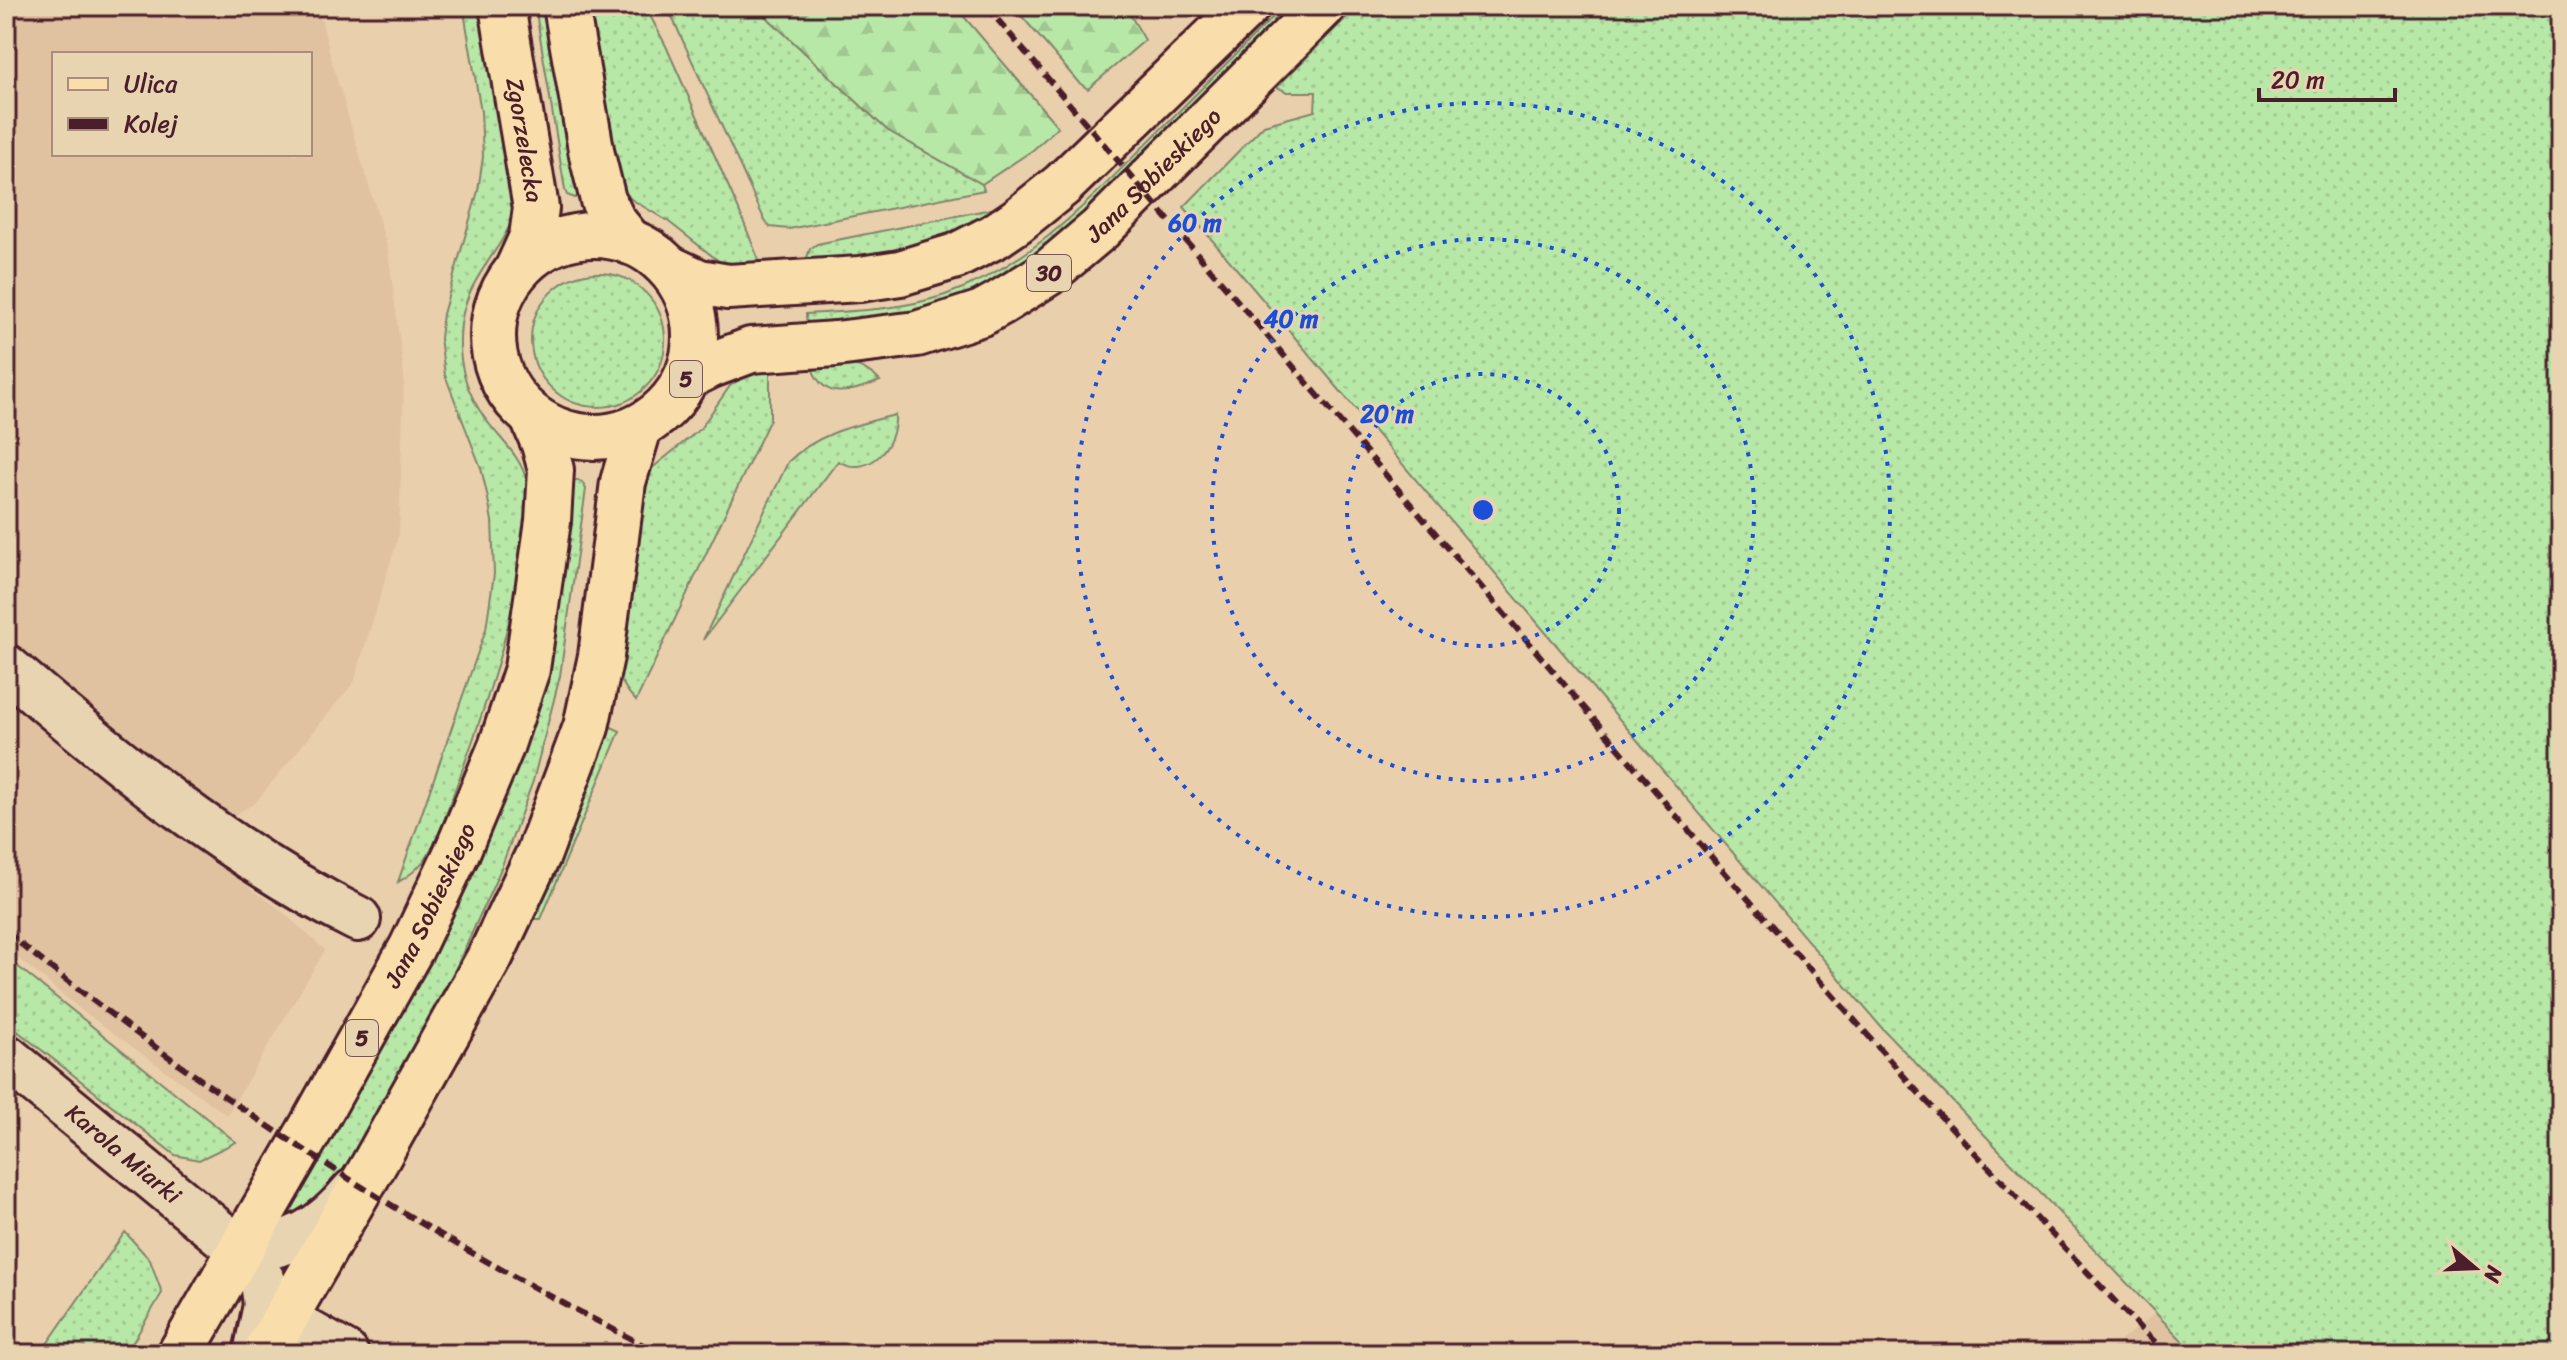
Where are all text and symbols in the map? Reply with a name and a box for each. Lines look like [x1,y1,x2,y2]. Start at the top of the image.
legend [52,52,312,156]
scale bar [2259,52,2395,102]
text: 20 m [2271,59,2325,101]
text: Ulica [124,63,178,105]
street label: Zgorzelecka [493,74,556,206]
street label: Jana Sobieskiego [1075,97,1232,254]
text: Kolej [124,103,178,145]
text: 60 m [1167,202,1222,244]
road number: 30 [1027,255,1071,291]
text: 40 m [1264,298,1319,340]
road number: 5 [670,361,702,397]
text: 20 m [1359,393,1414,435]
centre of rings [1469,496,1497,524]
street label: Jana Sobieskiego [372,816,488,997]
road number: 5 [346,1020,378,1056]
street label: Karola Miarki [55,1093,191,1215]
north arrow [2435,1228,2515,1308]
text: N [2472,1260,2515,1289]

